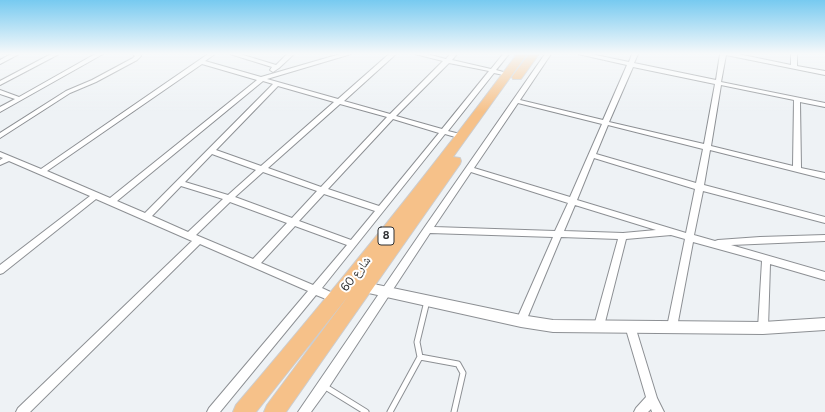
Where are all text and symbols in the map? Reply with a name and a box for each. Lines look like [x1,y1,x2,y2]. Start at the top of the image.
road number: 8 [378,227,394,245]
street label: شارع 60 [338,254,374,294]

